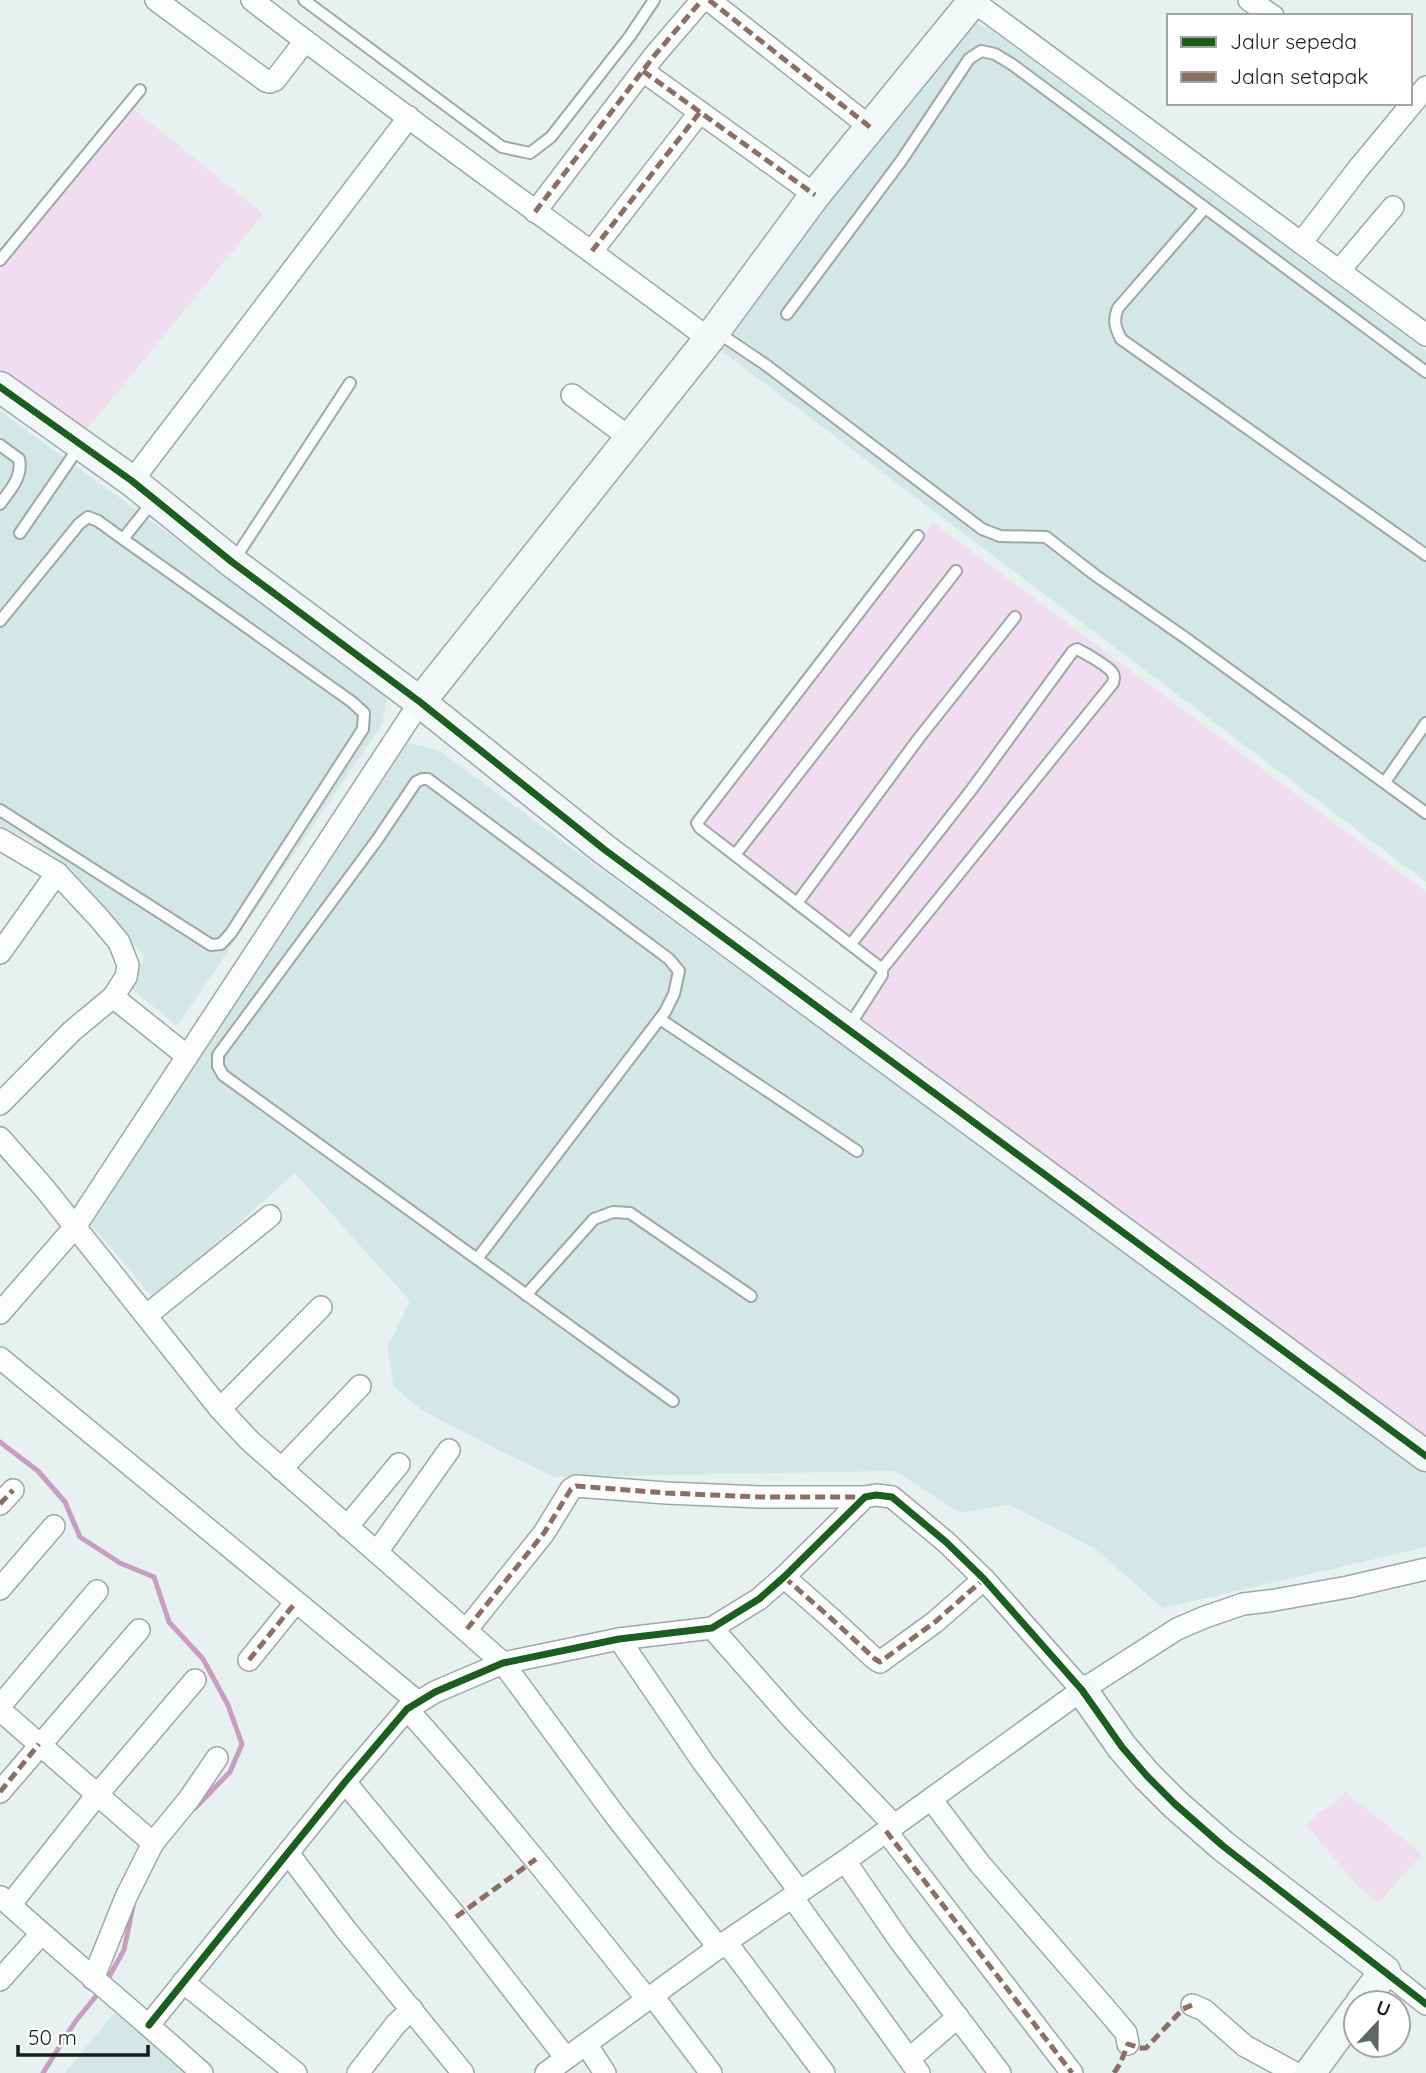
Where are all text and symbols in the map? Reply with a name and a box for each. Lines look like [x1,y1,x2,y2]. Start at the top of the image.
legend [1167,14,1412,105]
text: Jalur sepeda [1230,28,1357,54]
text: Jalan setapak [1230,63,1368,89]
north arrow [1342,1989,1412,2059]
text: U [1373,1995,1394,2022]
scale bar [18,2014,147,2058]
text: 50 m [28,2024,77,2050]

